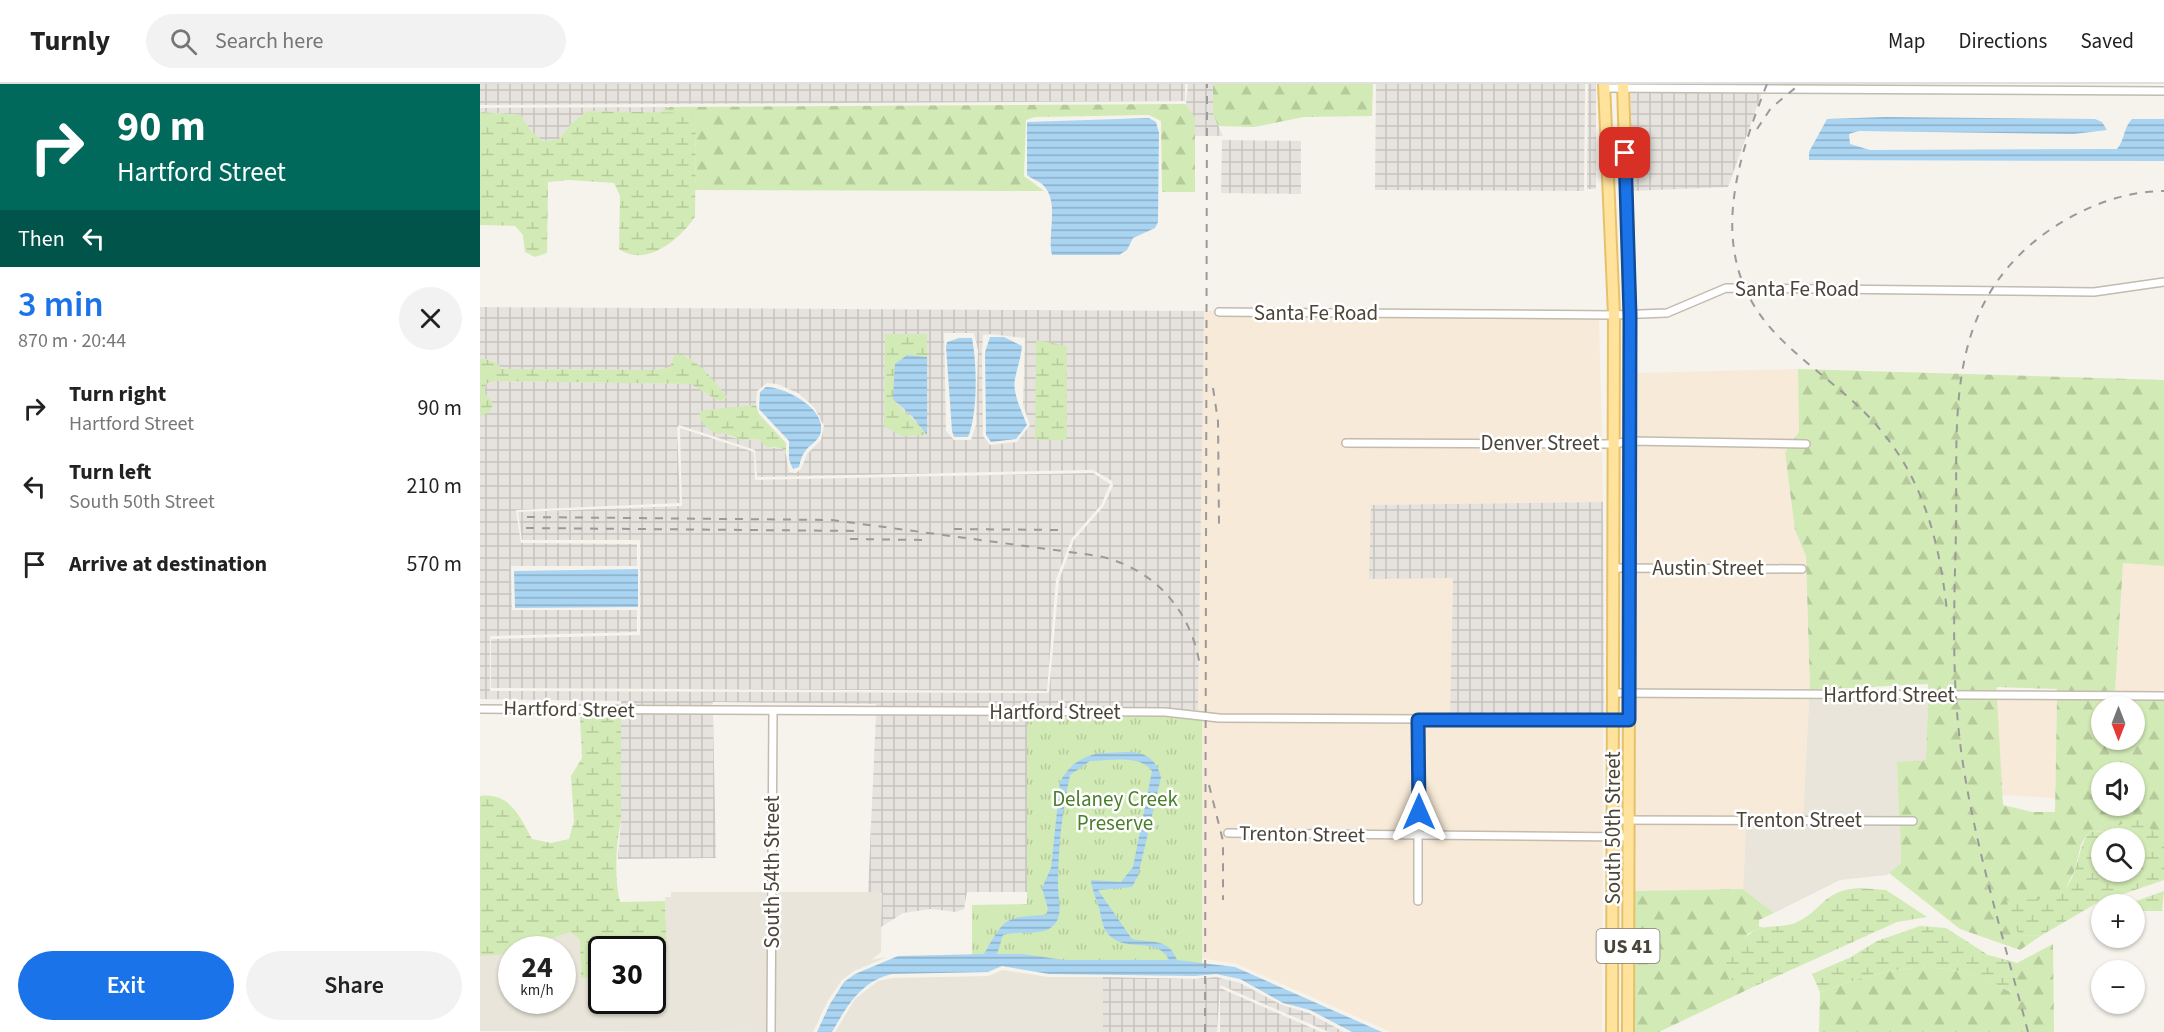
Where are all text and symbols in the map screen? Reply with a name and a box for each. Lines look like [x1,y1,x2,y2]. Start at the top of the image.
search box [146,14,566,68]
text: Turnly [30,21,110,61]
icon: search [167,25,200,58]
text: Search here [215,25,324,57]
text: Map [1888,26,1926,56]
text: Directions [1959,26,2047,56]
text: Saved [2080,26,2134,56]
text: 90 m [117,97,206,157]
icon: right [18,108,96,186]
pin [1599,127,1650,178]
icon: arrive [1608,136,1641,169]
text: Hartford Street [117,153,286,192]
icon: left [77,222,110,255]
text: Then [18,223,65,255]
street label: Santa Fe Road [1735,274,1859,304]
text: 3 min [18,279,104,330]
button: close [399,287,462,350]
street label: Santa Fe Road [1254,298,1378,328]
text: 870 m · 20:44 [18,327,126,355]
text: Turn right [69,378,166,410]
icon: right [18,392,51,425]
text: 90 m [417,392,462,424]
text: Hartford Street [69,410,194,438]
street label: Denver Street [1480,428,1600,458]
text: Turn left [69,456,151,488]
icon: left [18,470,51,503]
text: 210 m [407,470,462,502]
text: South 50th Street [69,488,215,516]
icon: arrive [18,548,51,581]
text: Arrive at destination [69,548,267,580]
text: 570 m [407,548,462,580]
street label: Austin Street [1652,553,1764,583]
street label: Hartford Street [1823,680,1955,710]
street label: Hartford Street [503,693,635,725]
north arrow [2091,696,2145,750]
map controls [2091,696,2145,1014]
street label: Hartford Street [989,697,1121,727]
street label: South 50th Street [1598,752,1628,904]
button: sound [2091,762,2145,816]
position arrow [1387,780,1451,844]
park label: Delaney Creek Preserve [1052,784,1178,838]
street label: South 54th Street [757,796,787,948]
street label: Trenton Street [1736,805,1862,835]
street label: Trenton Street [1239,818,1365,850]
button: search [2091,828,2145,882]
button: + [2091,894,2145,948]
road number: US 41 [1596,929,1660,963]
speed limit sign: 30 [588,936,666,1014]
text: 24 [521,946,553,989]
button: Exit [18,951,234,1020]
button: Share [246,951,462,1020]
button: − [2091,960,2145,1014]
text: km/h [520,980,554,1001]

